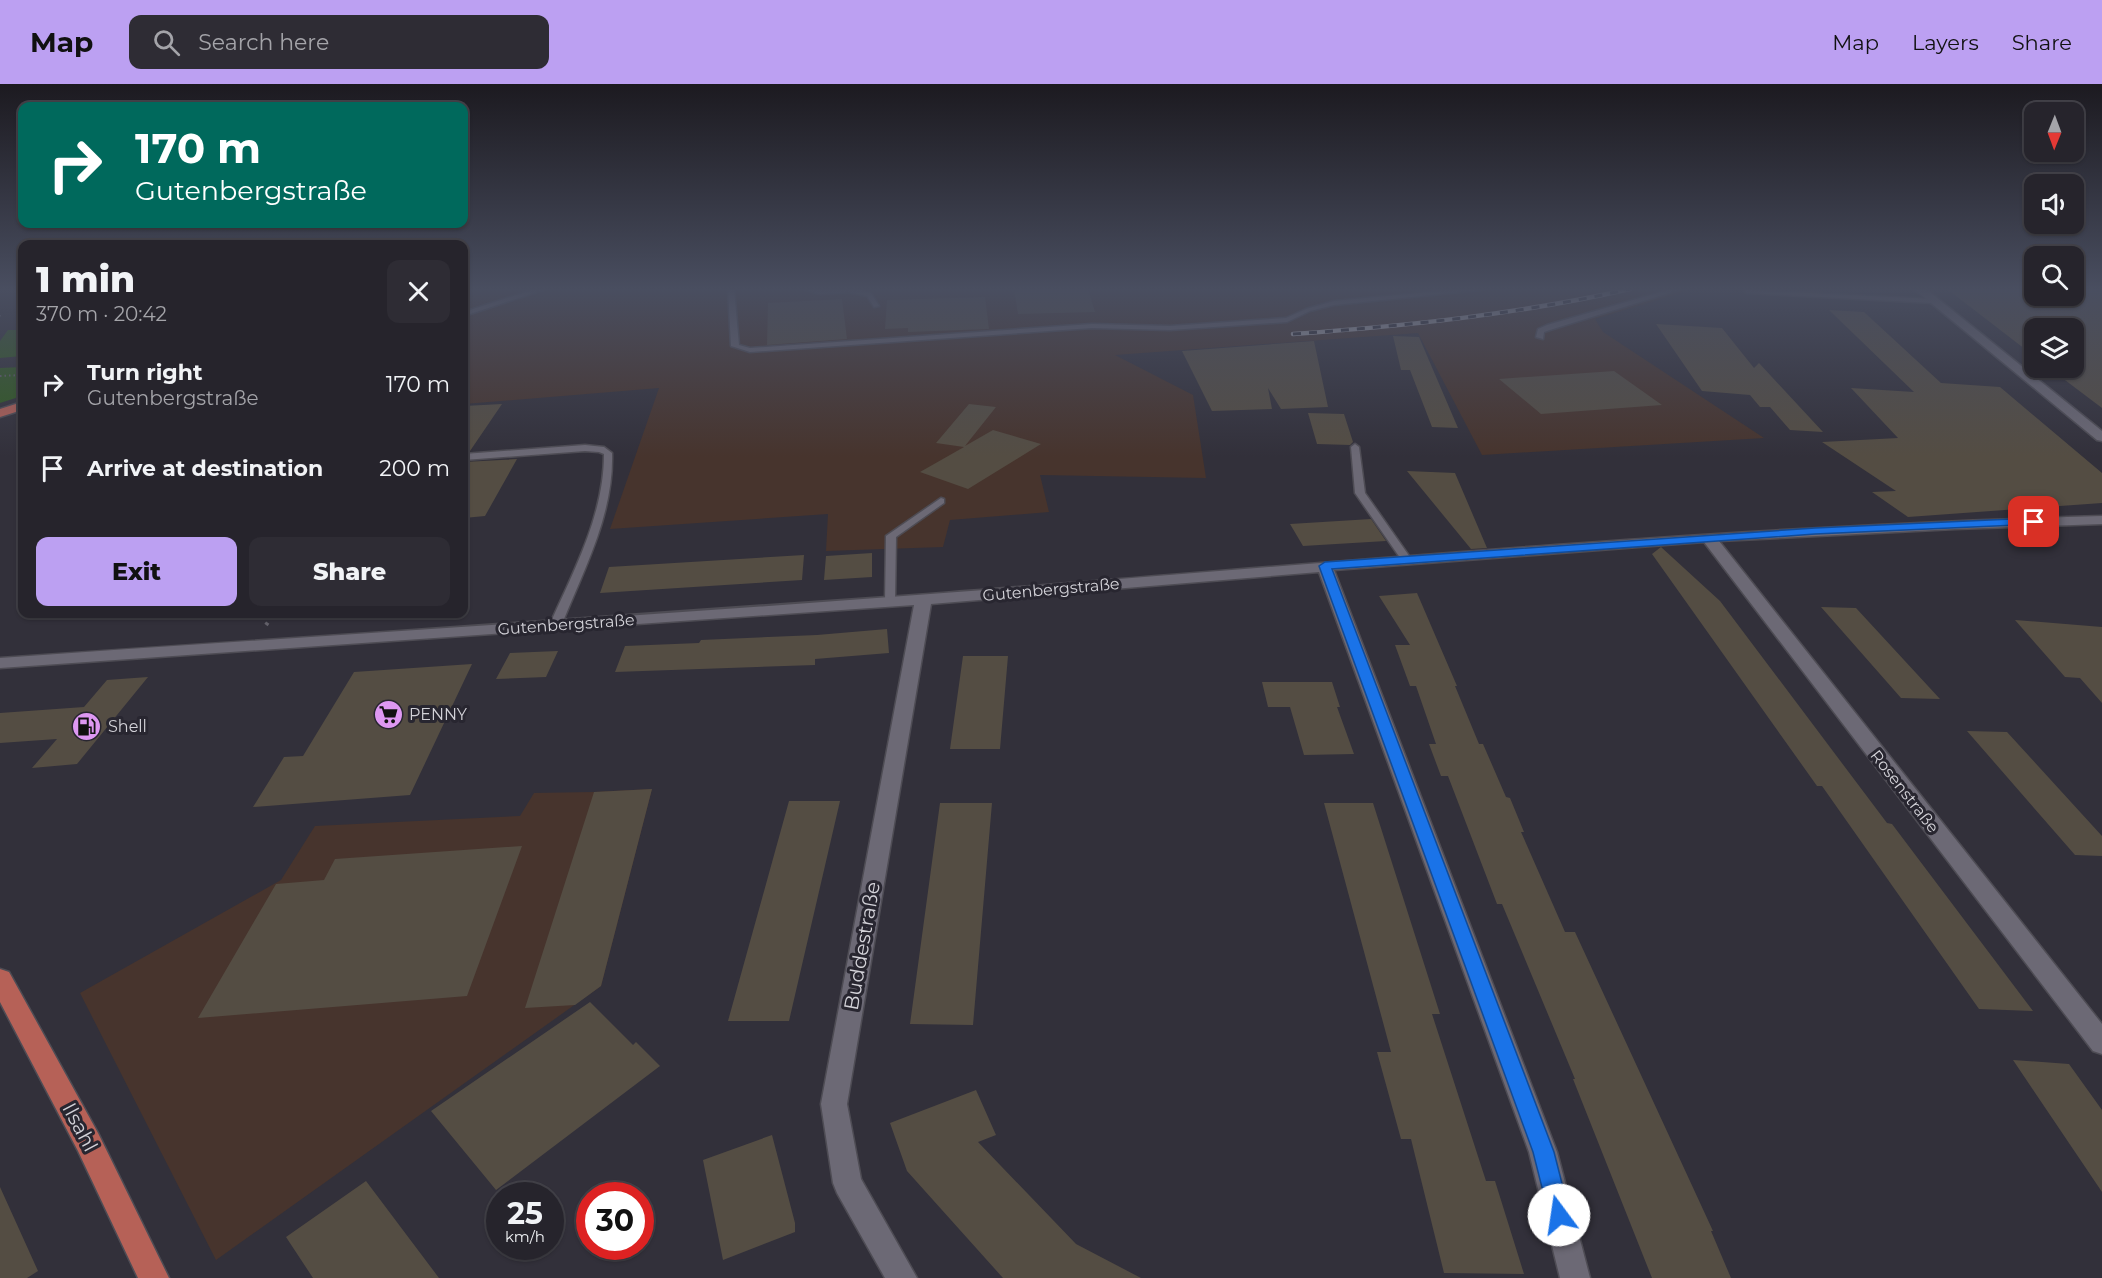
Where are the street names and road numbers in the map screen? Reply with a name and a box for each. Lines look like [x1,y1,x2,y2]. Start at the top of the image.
street label: Gutenbergstraße [982,574,1120,605]
street label: Gutenbergstraße [497,610,635,639]
street label: Rosenstraße [1866,746,1943,836]
street label: Buddestraße [839,880,885,1012]
street label: Ilsahl [57,1098,103,1156]

